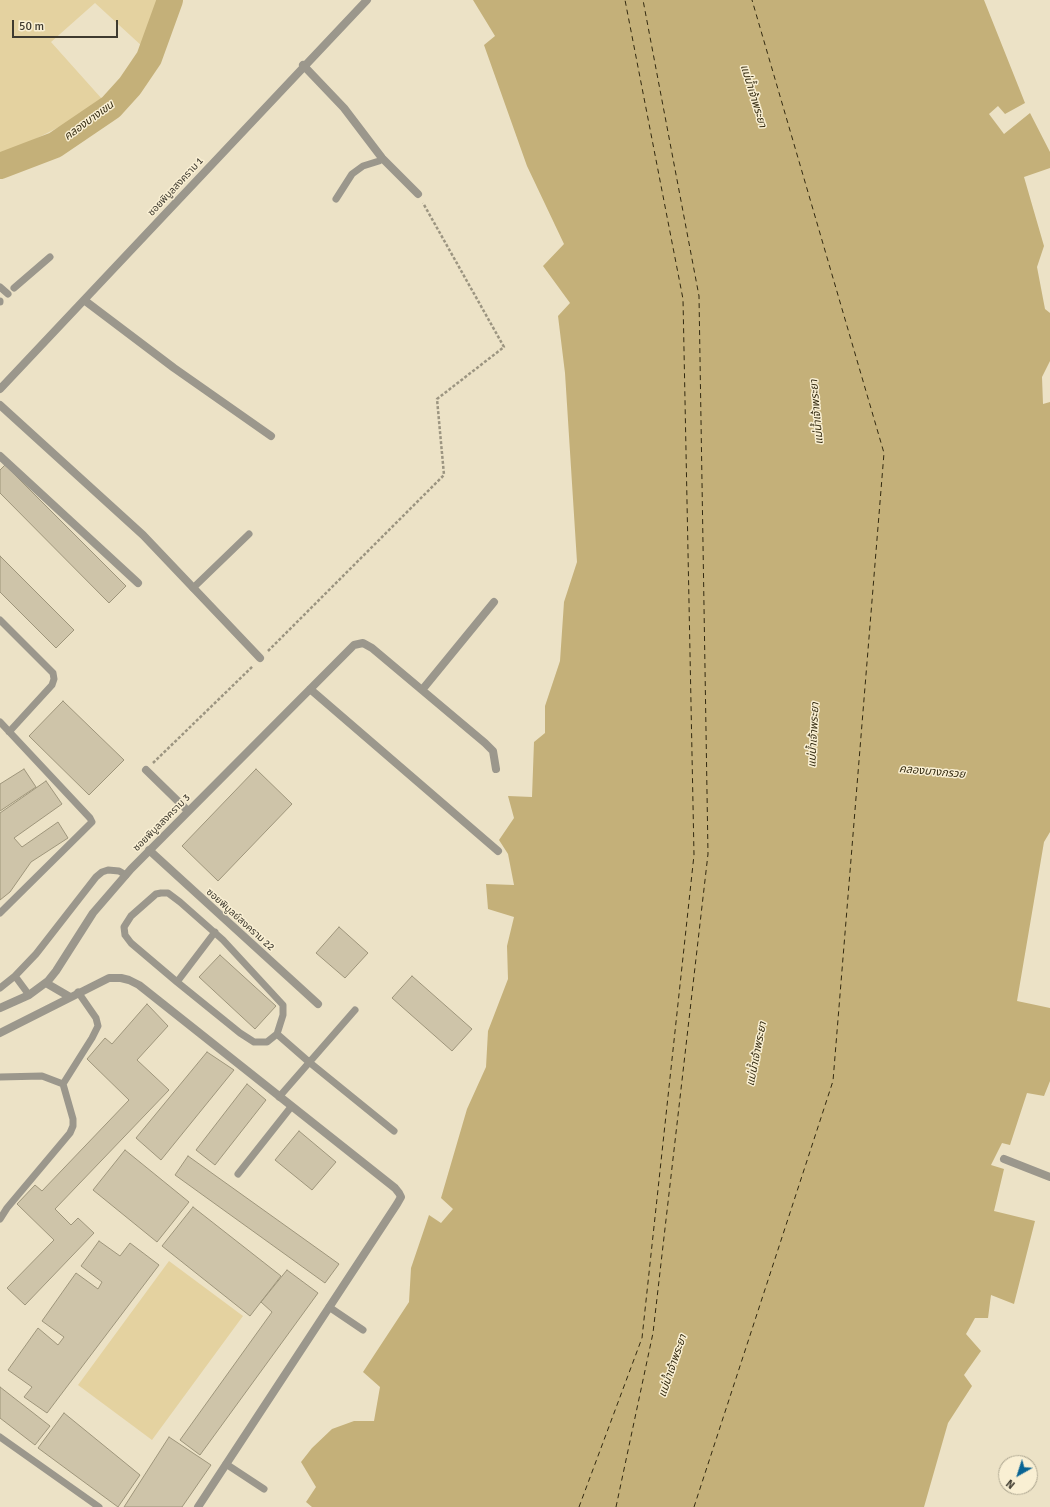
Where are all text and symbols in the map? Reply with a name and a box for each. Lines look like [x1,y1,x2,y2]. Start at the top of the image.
scale bar [14,12,120,38]
text: 50 m [19,19,44,34]
water label: แม่น้ำเจ้าพระยา [737,63,769,129]
water label: คลองบางเขน [62,99,116,143]
street label: ซอยพิบูลสงคราม 1 [146,155,206,219]
water label: แม่น้ำเจ้าพระยา [808,379,826,445]
water label: แม่น้ำเจ้าพระยา [806,702,822,768]
water label: คลองบางกรวย [898,763,966,781]
street label: ซอยพิบูลสงคราม 3 [131,792,193,854]
street label: ซอยพิบูลย์สงคราม 22 [204,886,276,954]
water label: แม่น้ำเจ้าพระยา [744,1021,770,1087]
water label: แม่น้ำเจ้าพระยา [656,1333,690,1399]
north arrow [998,1455,1038,1495]
text: N [1004,1476,1018,1491]

